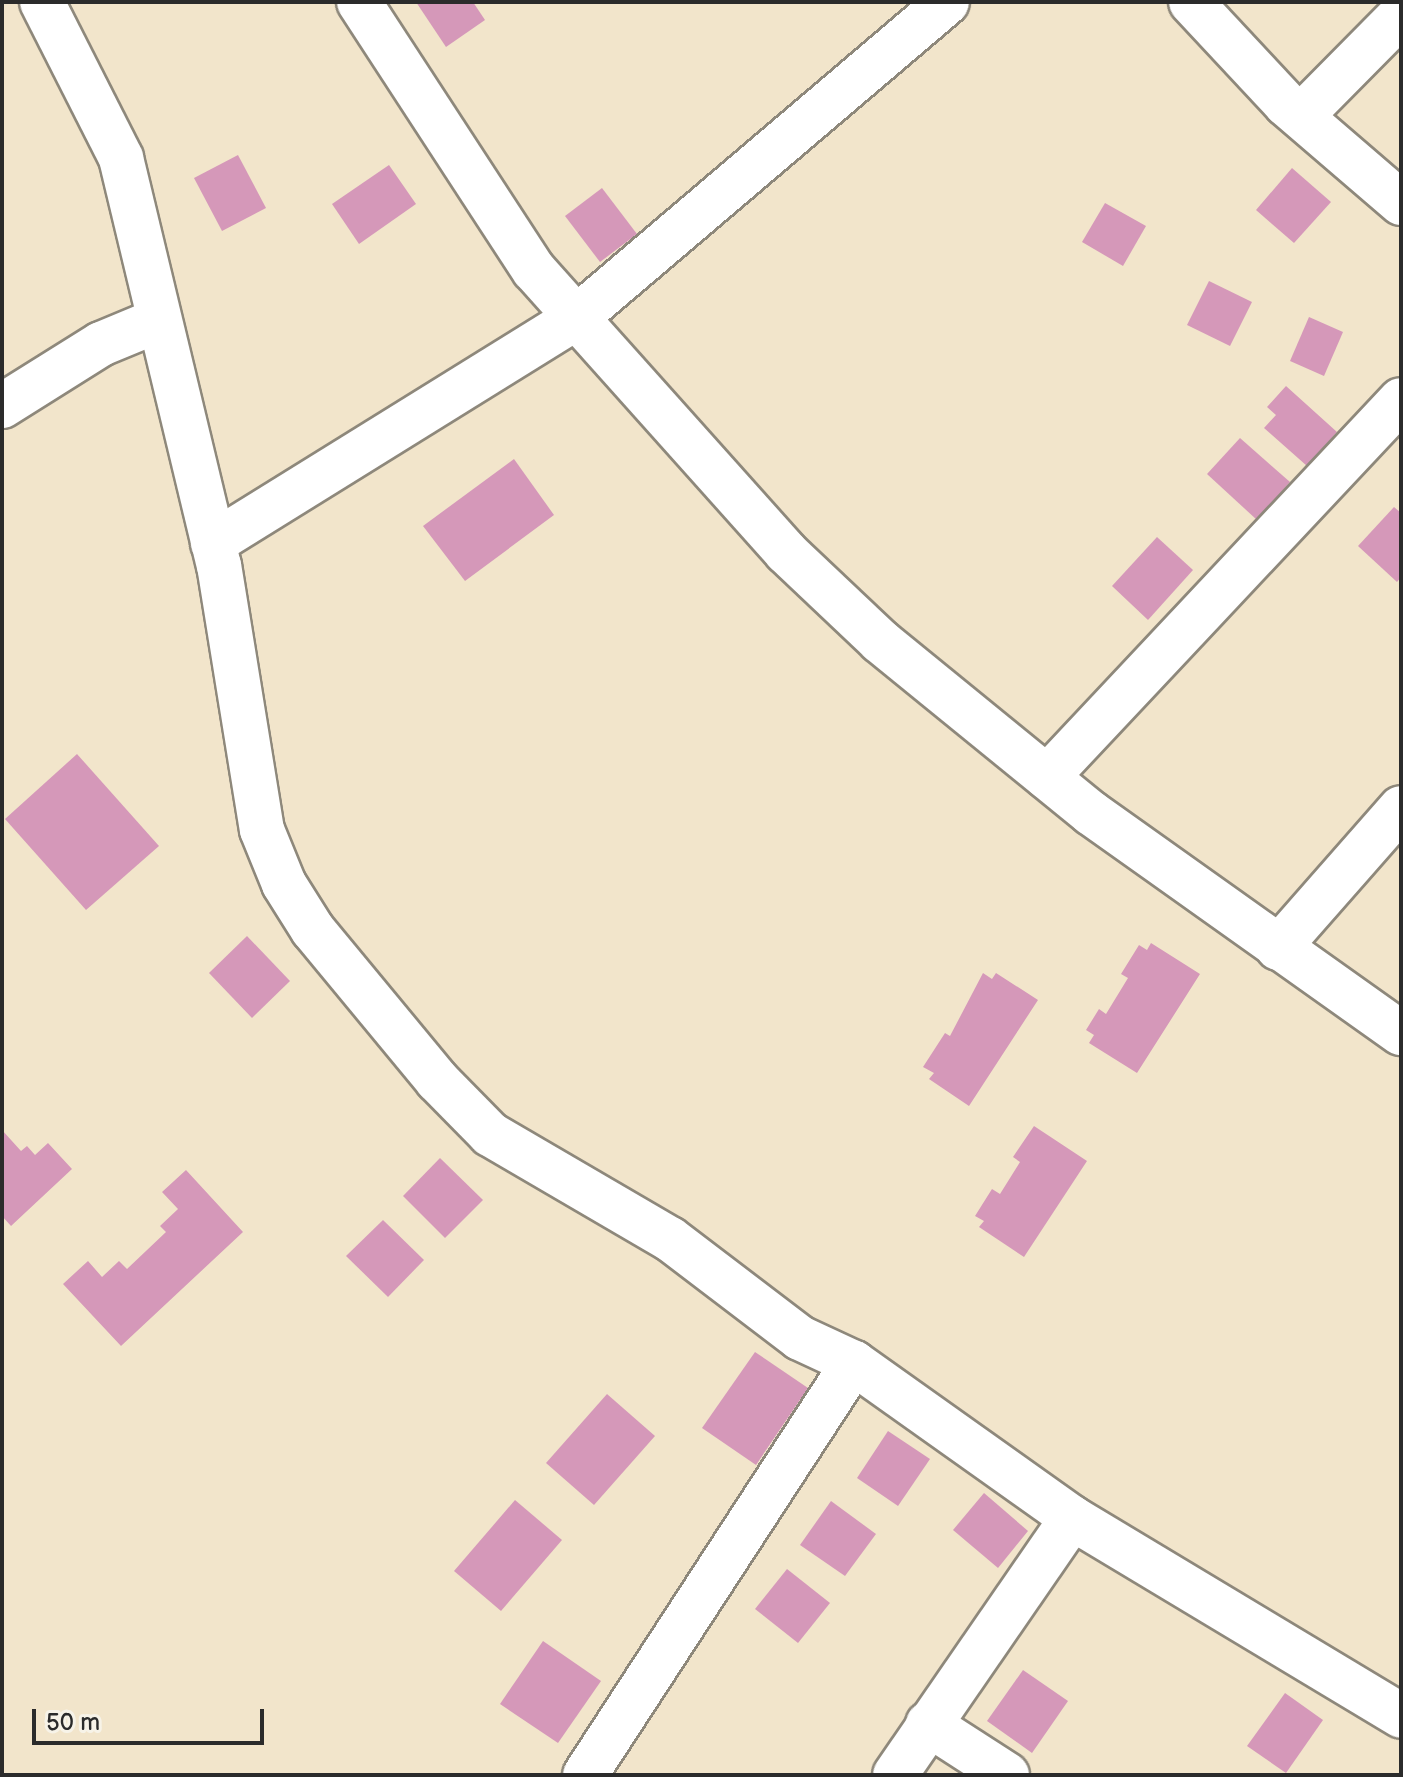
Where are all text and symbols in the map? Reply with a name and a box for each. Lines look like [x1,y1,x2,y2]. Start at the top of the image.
scale bar [36,1693,268,1743]
text: 50 m [46,1708,100,1737]

